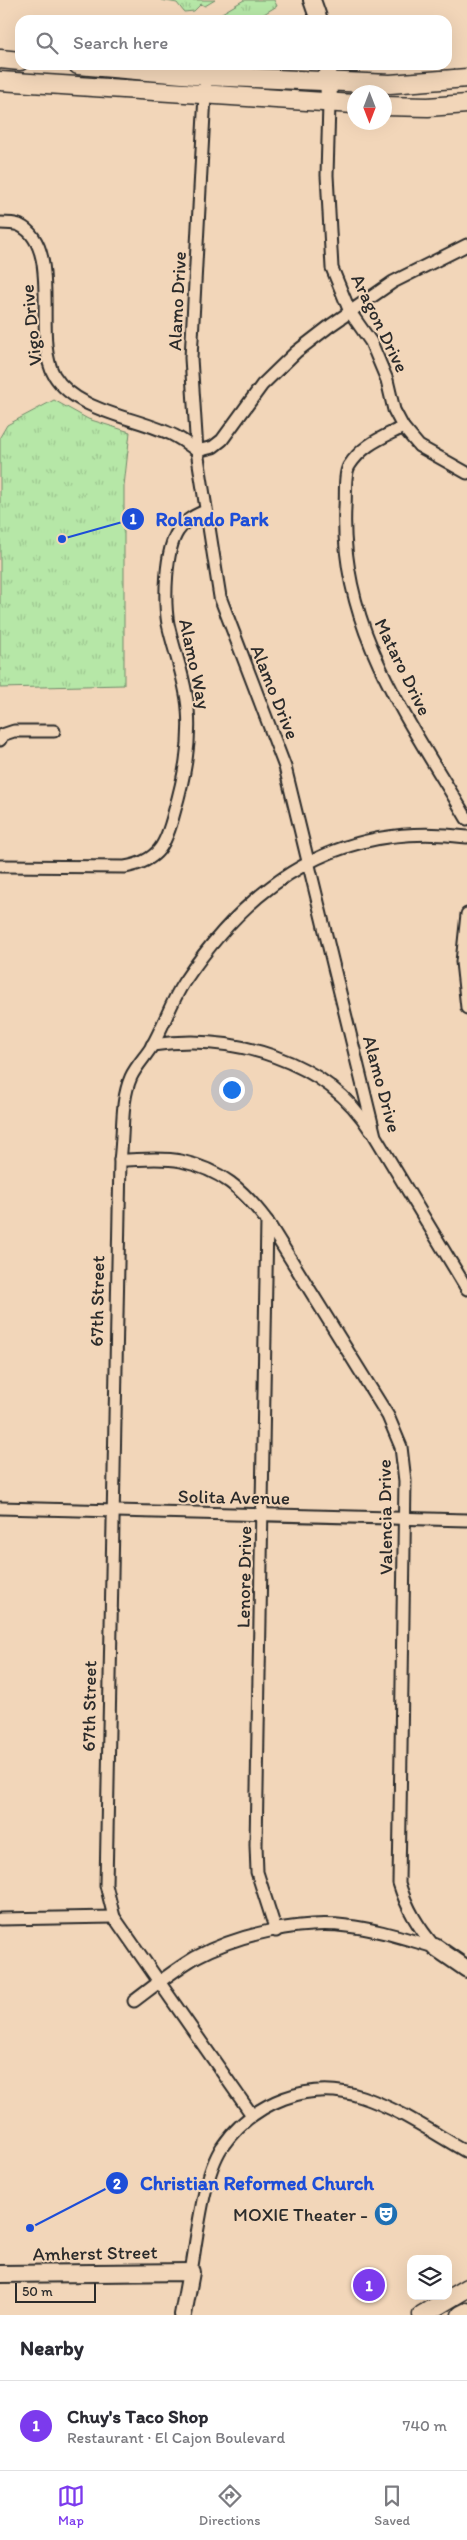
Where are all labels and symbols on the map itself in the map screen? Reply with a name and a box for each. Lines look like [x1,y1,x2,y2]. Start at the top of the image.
north arrow [347,85,392,130]
street label: Alamo Drive [163,251,191,351]
street label: Aragon Drive [346,270,414,376]
street label: Vigo Drive [15,283,47,367]
callout: Rolando Park [120,501,279,536]
text: Rolando Park [155,507,269,531]
text: 1 [130,510,137,528]
street label: Mataro Drive [370,615,436,719]
street label: Alamo Way [174,617,216,711]
street label: Alamo Drive [246,642,304,742]
street label: Alamo Drive [358,1033,406,1135]
your location [219,1077,245,1103]
street label: 67th Street [85,1255,109,1347]
street label: Valencia Drive [372,1459,398,1575]
street label: Solita Avenue [178,1485,290,1509]
street label: Lenore Drive [232,1526,256,1628]
street label: 67th Street [77,1660,101,1752]
callout: Christian Reformed Church [105,2166,384,2201]
text: Christian Reformed Church [140,2171,374,2195]
text: 2 [113,2175,121,2193]
theatre icon: MOXIE Theater - [373,2201,399,2227]
place label: MOXIE Theater - [233,2203,368,2226]
street label: Amherst Street [32,2240,158,2266]
pin: 1 [353,2266,385,2304]
scale bar [15,2280,96,2303]

